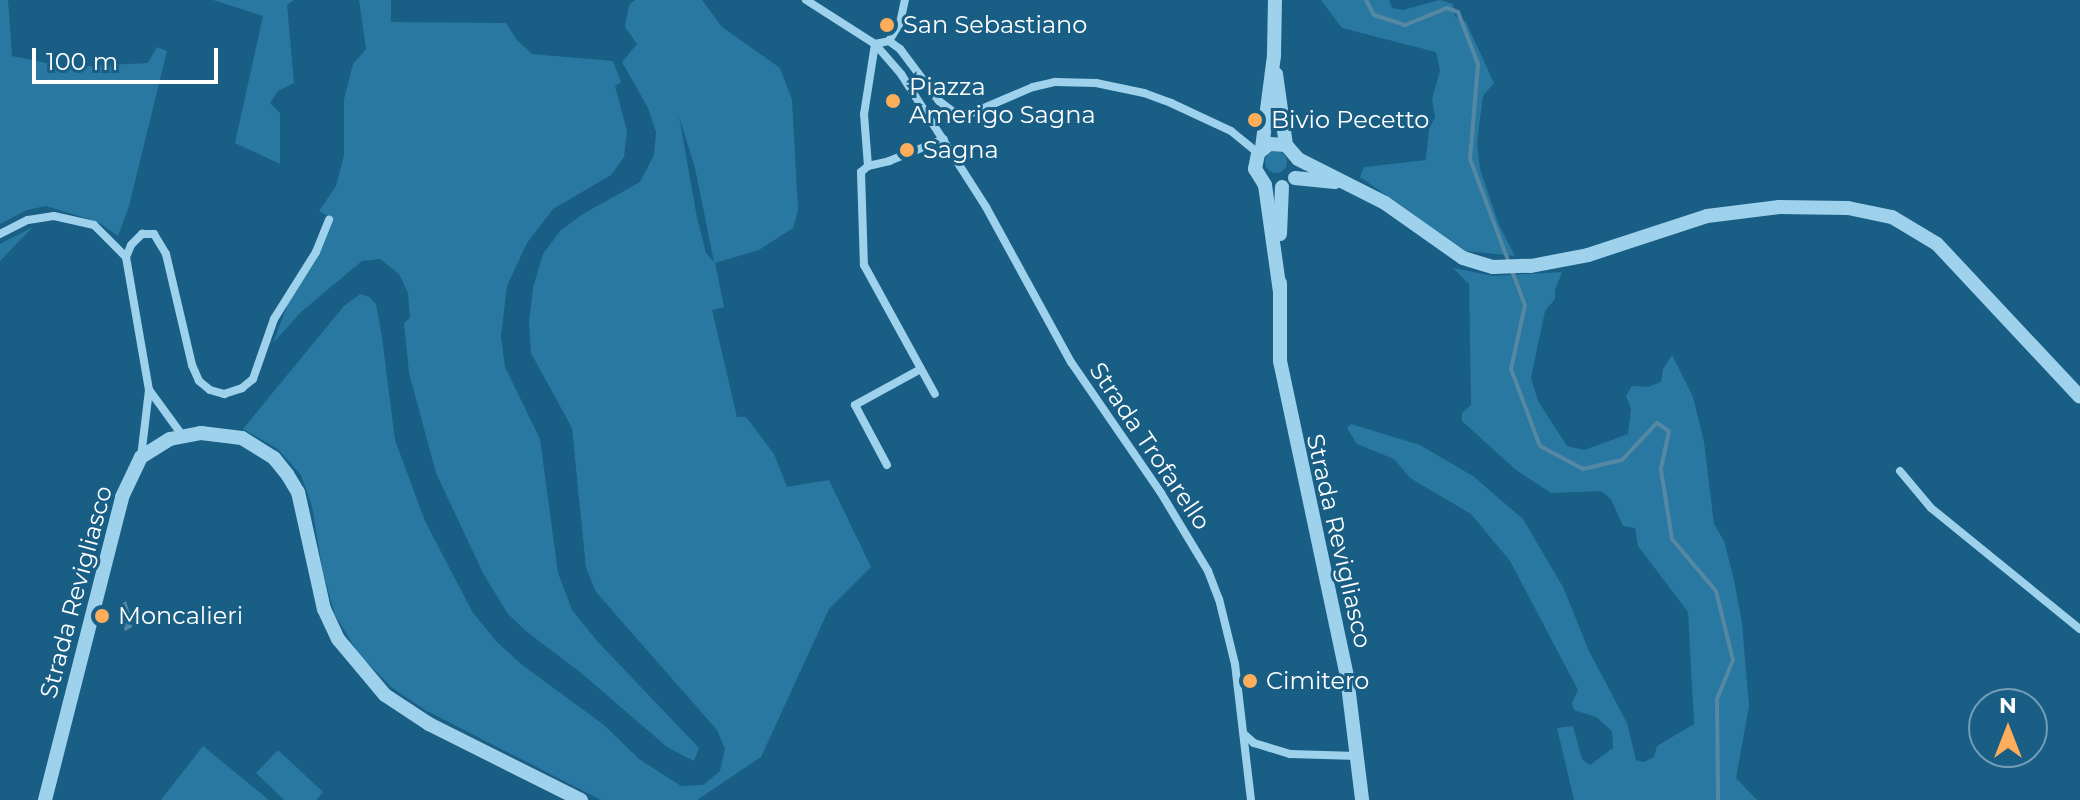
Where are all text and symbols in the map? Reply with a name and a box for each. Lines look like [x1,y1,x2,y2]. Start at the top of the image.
place label: San Sebastiano [903,11,1087,39]
marker: San Sebastiano [878,16,896,34]
scale bar [36,32,222,82]
text: 100 m [46,47,118,76]
place label: Piazza Amerigo Sagna [909,73,1096,129]
marker: Piazza Amerigo Sagna [884,92,902,110]
place label: Bivio Pecetto [1271,106,1429,134]
marker: Bivio Pecetto [1246,111,1264,129]
place label: Sagna [923,136,999,164]
marker: Sagna [898,141,916,159]
street label: Strada Trofarello [1083,357,1217,535]
street label: Strada Revigliasco [1300,431,1378,651]
street label: Strada Revigliasco [34,483,118,701]
place label: Moncalieri [118,602,243,630]
marker: Moncalieri [93,607,111,625]
place label: Cimitero [1266,667,1369,695]
marker: Cimitero [1241,672,1259,690]
north arrow [1968,688,2048,768]
text: N [1999,692,2017,719]

